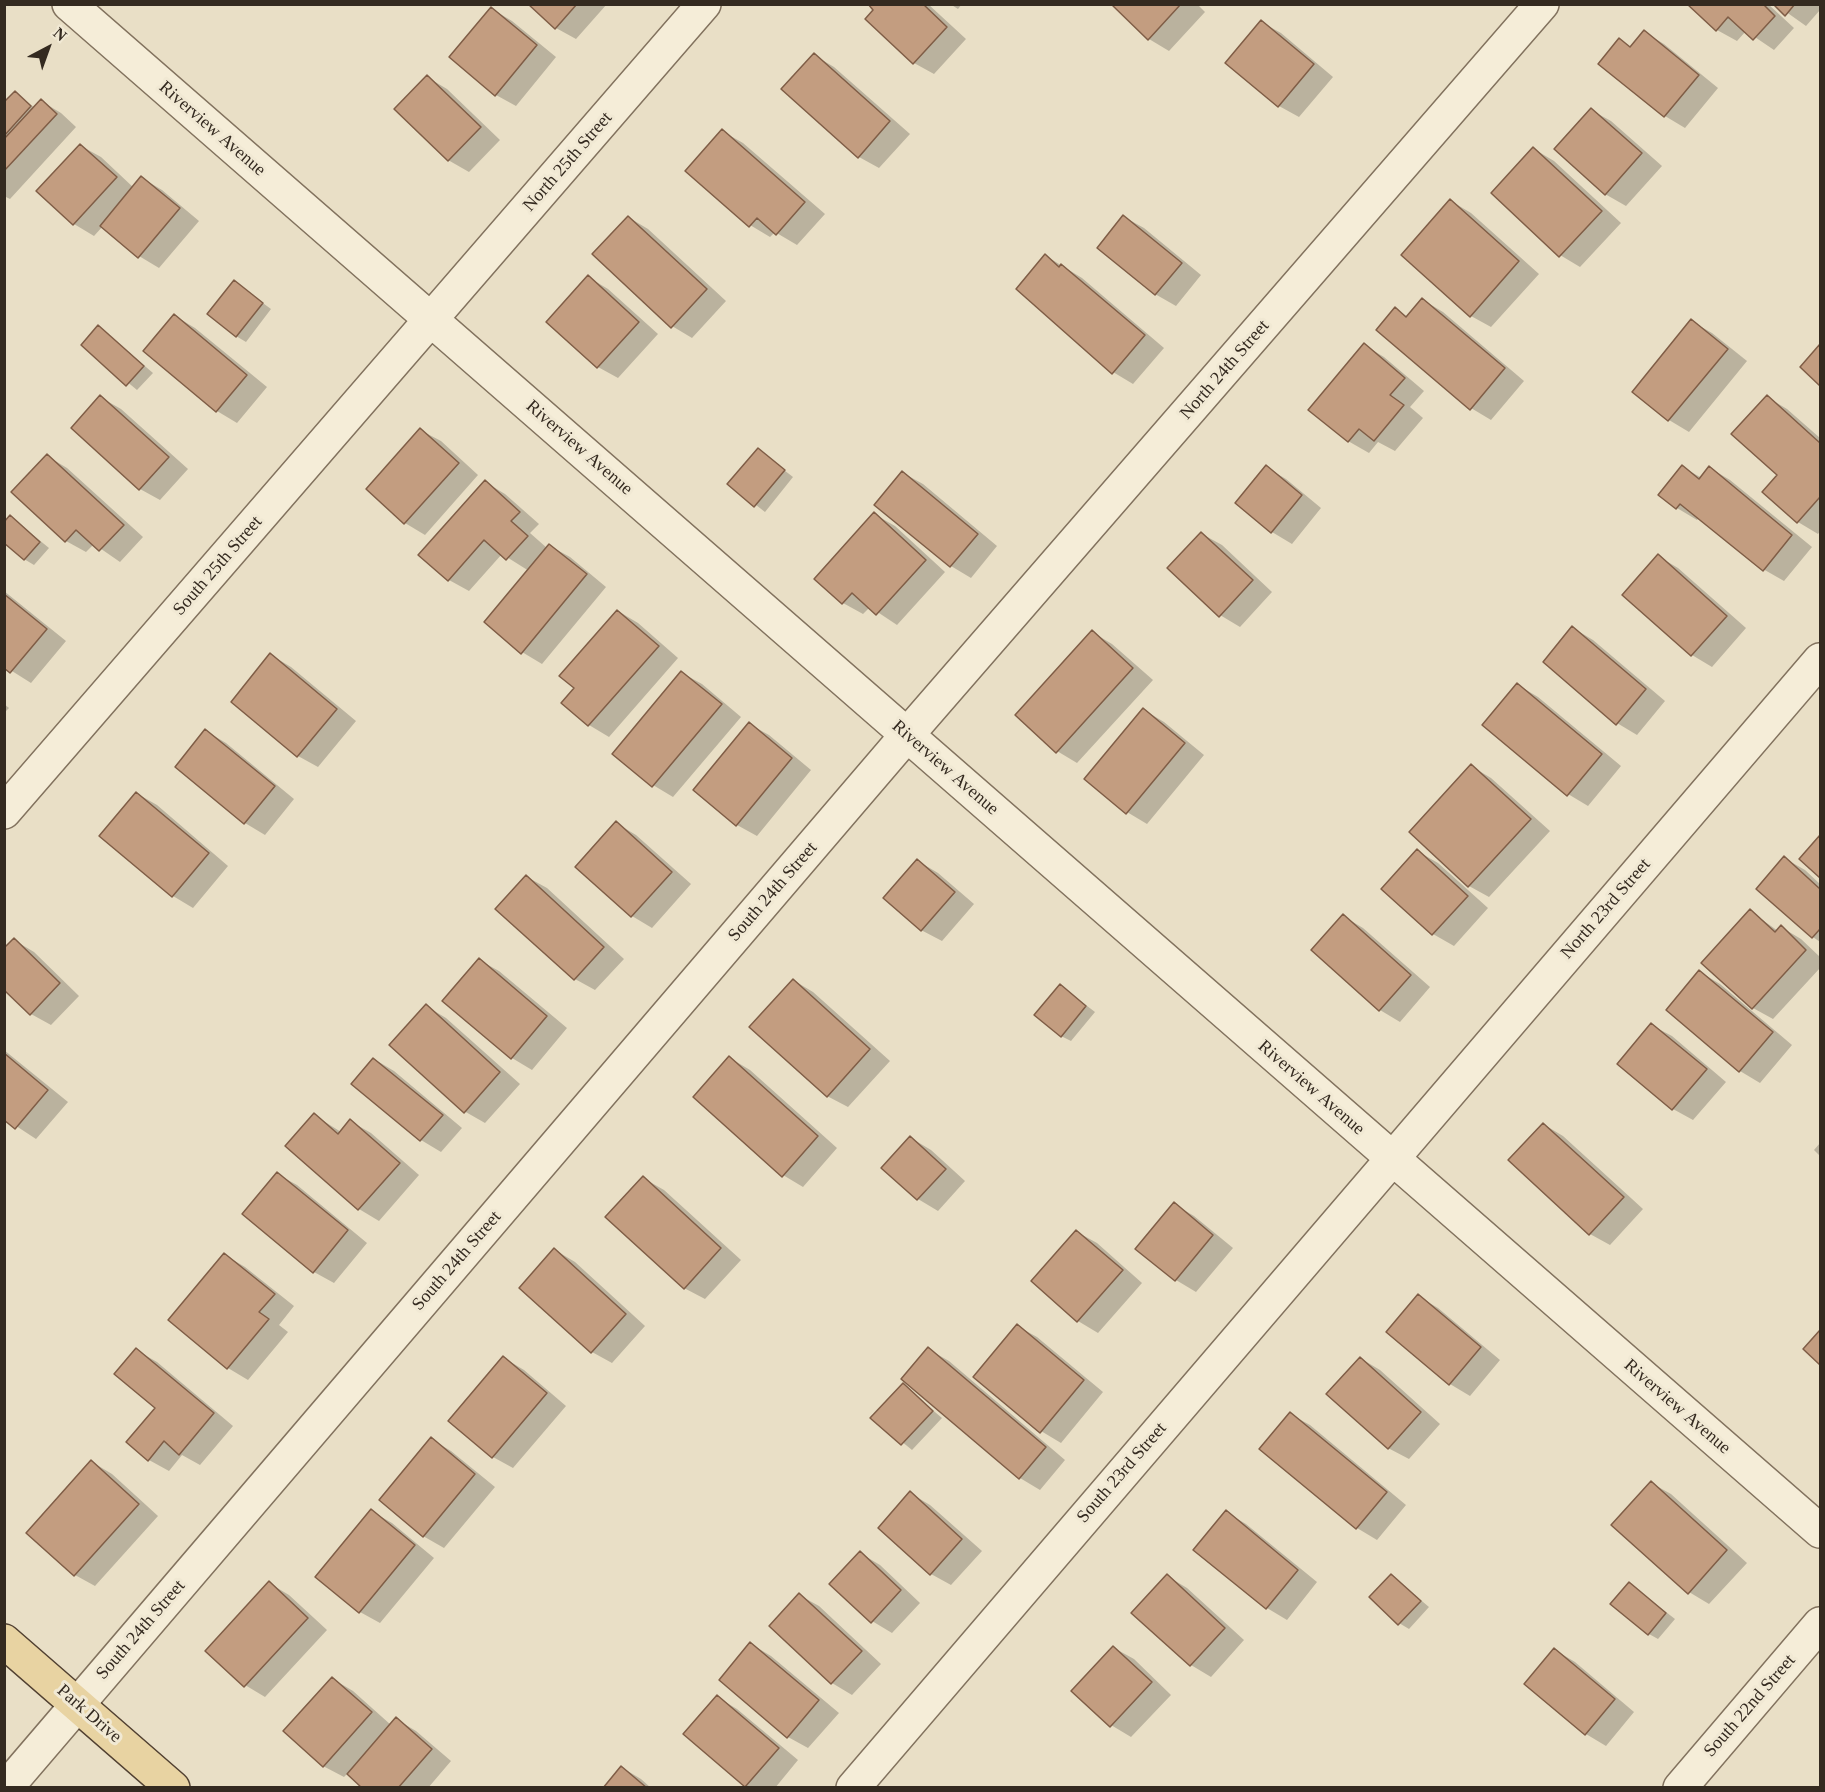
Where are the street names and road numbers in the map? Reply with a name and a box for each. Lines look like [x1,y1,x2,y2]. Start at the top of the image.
street label: Riverview Avenue [154,77,270,181]
street label: North 25th Street [519,108,617,216]
street label: North 24th Street [1176,316,1274,424]
street label: Riverview Avenue [521,396,637,500]
street label: South 25th Street [169,512,267,620]
street label: Riverview Avenue [887,716,1003,820]
street label: South 24th Street [724,838,822,946]
street label: North 23rd Street [1557,854,1655,964]
street label: Riverview Avenue [1253,1036,1369,1140]
street label: South 24th Street [408,1207,506,1315]
street label: Riverview Avenue [1619,1355,1735,1459]
street label: South 23rd Street [1073,1418,1171,1528]
street label: South 24th Street [92,1576,190,1684]
street label: South 22nd Street [1700,1650,1800,1762]
street label: Park Drive [52,1680,126,1748]

